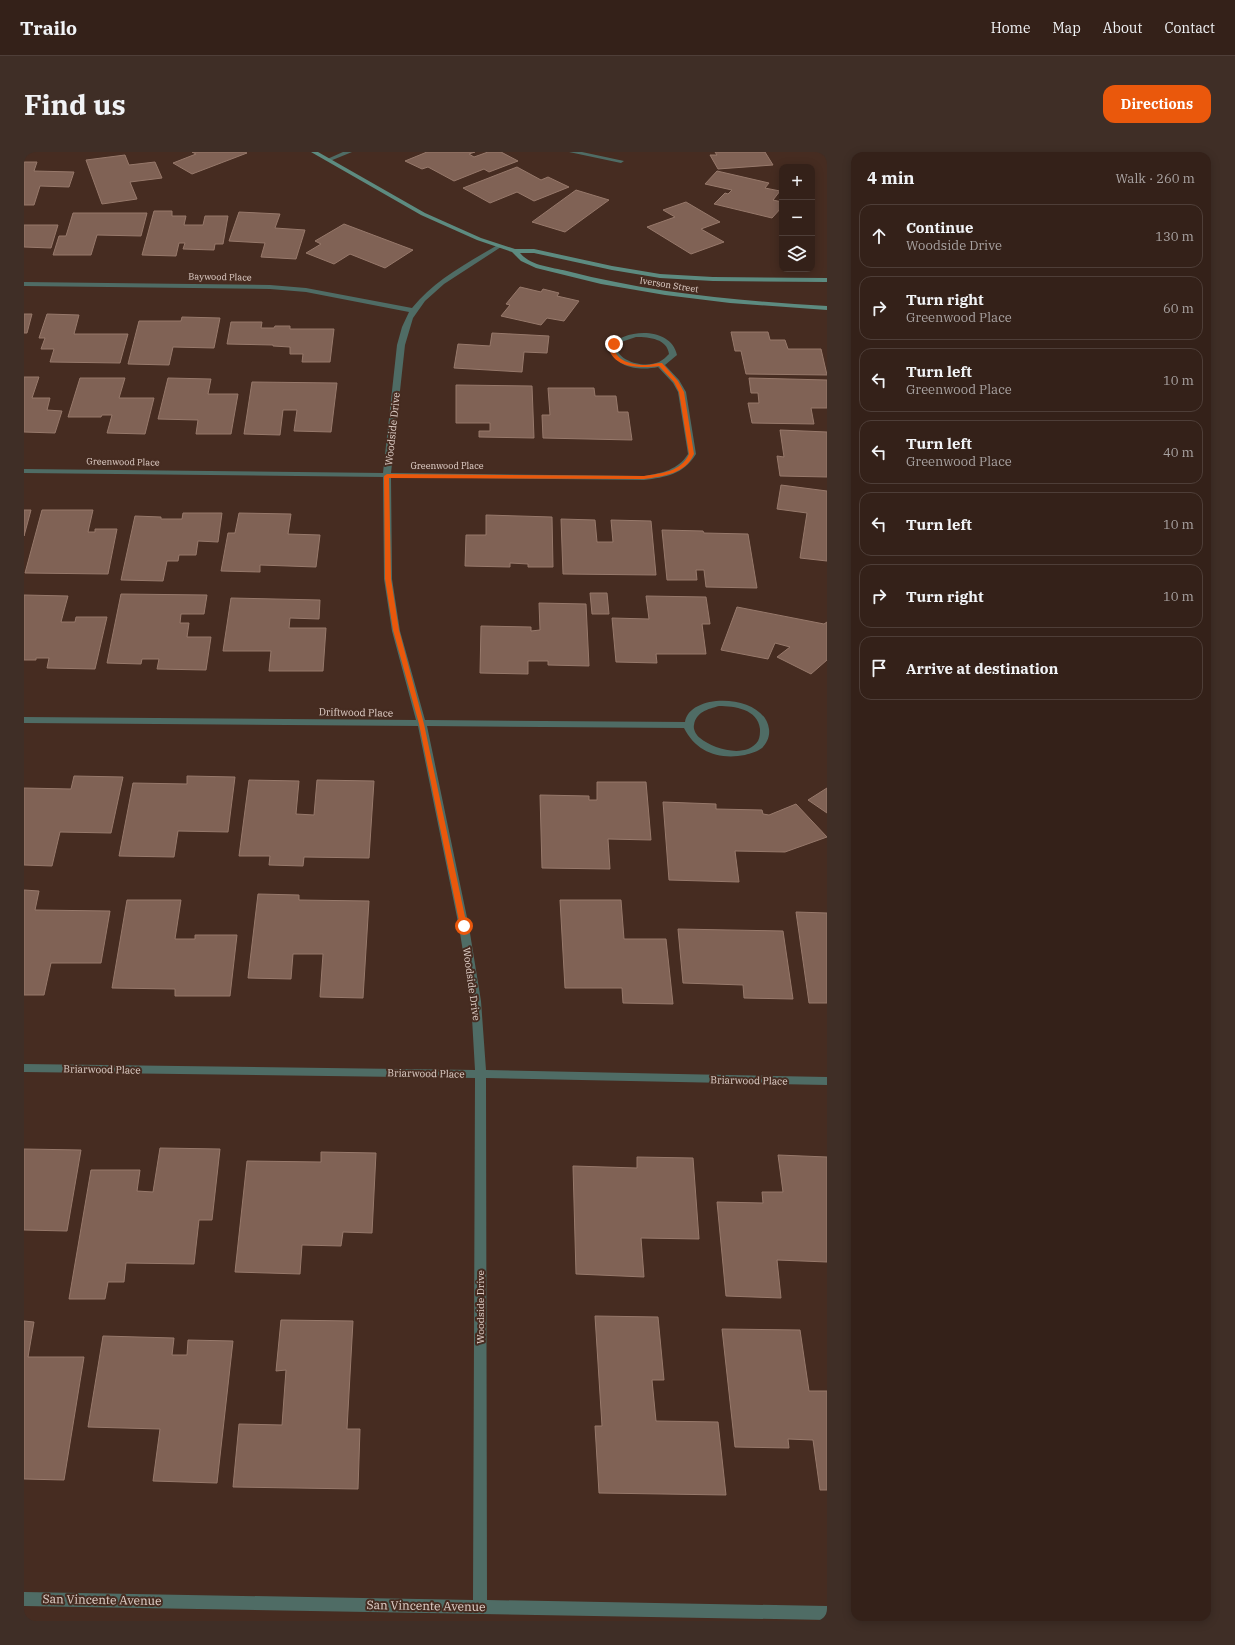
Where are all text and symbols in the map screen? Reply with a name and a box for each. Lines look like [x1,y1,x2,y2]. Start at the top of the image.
text: Trailo [20,16,77,40]
text: Home [991,19,1030,37]
text: Map [1052,19,1081,37]
text: About [1103,19,1142,37]
text: Contact [1164,19,1215,37]
button: Directions [1103,85,1211,123]
text: Find us [24,86,126,123]
map controls [779,164,815,272]
button: + [779,164,815,200]
text: 4 min [867,167,915,189]
text: Walk · 260 m [1116,170,1195,187]
button: − [779,200,815,236]
text: Continue [906,218,973,237]
icon: ahead [868,225,890,247]
text: 130 m [1155,228,1194,245]
button: layers [779,236,815,272]
text: Woodside Drive [906,237,1002,254]
street label: Baywood Place [188,270,252,283]
street label: Iverson Street [639,274,699,295]
text: Turn right [906,290,984,309]
icon: right [868,297,890,319]
text: 60 m [1163,300,1194,317]
text: Greenwood Place [906,309,1012,326]
route end [605,335,623,353]
text: Turn left [906,362,972,381]
icon: left [868,369,890,391]
text: 10 m [1163,372,1194,389]
text: Greenwood Place [906,381,1012,398]
street label: Woodside Drive [382,392,403,466]
text: Turn left [906,434,972,453]
icon: left [868,441,890,463]
text: 40 m [1163,444,1194,461]
text: Greenwood Place [906,453,1012,470]
street label: Greenwood Place [86,455,160,468]
street label: Greenwood Place [410,460,484,471]
icon: left [868,513,890,535]
text: Turn left [906,515,972,534]
text: 10 m [1163,516,1194,533]
icon: right [868,585,890,607]
text: Turn right [906,587,984,606]
text: 10 m [1163,588,1194,605]
icon: arrive [868,657,890,679]
text: Arrive at destination [906,659,1058,678]
street label: Driftwood Place [319,705,393,720]
route start [455,917,473,935]
street label: Woodside Drive [460,947,483,1022]
street label: Briarwood Place [63,1062,141,1077]
street label: Briarwood Place [387,1066,465,1081]
street label: Briarwood Place [710,1073,788,1088]
street label: Woodside Drive [474,1270,487,1344]
street label: San Vincente Avenue [42,1591,162,1608]
street label: San Vincente Avenue [366,1597,486,1614]

